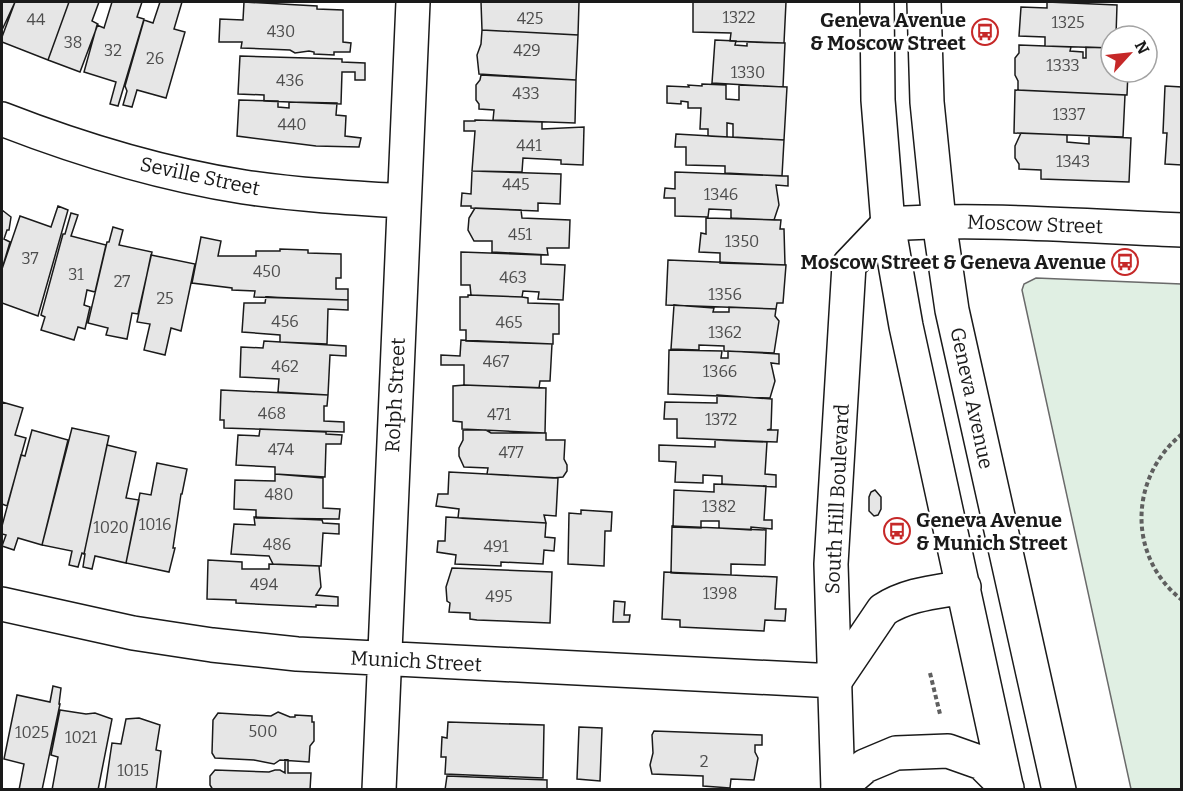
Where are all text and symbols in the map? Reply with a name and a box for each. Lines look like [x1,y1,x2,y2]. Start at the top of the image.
house number: 1322 [722,8,756,27]
place label: Geneva Avenue & Moscow Street [810,8,966,55]
house number: 425 [517,9,543,28]
house number: 44 [27,10,46,29]
house number: 1325 [1052,13,1084,32]
bus stop icon: Geneva Avenue & Moscow Street [970,17,1000,47]
house number: 430 [267,22,295,41]
north arrow [1099,24,1159,84]
house number: 38 [64,33,82,52]
text: N [1131,38,1153,57]
house number: 32 [104,41,122,60]
house number: 429 [513,41,541,60]
house number: 26 [146,49,164,68]
house number: 1333 [1046,56,1080,75]
house number: 1330 [731,63,765,82]
house number: 436 [276,71,304,90]
house number: 433 [512,84,540,103]
house number: 1337 [1053,105,1085,124]
house number: 440 [277,115,307,134]
house number: 441 [516,136,542,155]
street label: Seville Street [138,152,262,200]
house number: 1343 [1056,152,1090,171]
house number: 445 [502,175,530,194]
house number: 1346 [704,185,738,204]
street label: Moscow Street [967,210,1103,238]
house number: 451 [508,225,533,244]
house number: 1350 [725,232,759,251]
bus stop icon: Moscow Street & Geneva Avenue [1110,247,1140,277]
house number: 37 [21,249,39,268]
place label: Moscow Street & Geneva Avenue [801,250,1106,274]
house number: 450 [253,262,281,281]
house number: 31 [68,265,84,284]
house number: 463 [499,268,527,287]
house number: 27 [114,272,130,291]
house number: 1356 [708,285,742,304]
house number: 25 [156,289,174,308]
house number: 456 [271,312,299,331]
house number: 465 [496,313,523,332]
house number: 1362 [708,323,742,342]
street label: Geneva Avenue [945,325,999,471]
street label: Rolph Street [380,337,410,453]
house number: 467 [483,352,509,371]
house number: 462 [271,357,299,376]
house number: 1366 [703,362,737,381]
street label: South Hill Boulevard [820,403,854,595]
house number: 468 [258,404,286,423]
house number: 471 [487,405,511,424]
house number: 1372 [705,410,737,429]
house number: 474 [268,440,295,459]
house number: 477 [498,443,524,462]
house number: 480 [264,485,294,504]
house number: 1382 [702,497,736,516]
place label: Geneva Avenue & Munich Street [916,508,1068,555]
house number: 1016 [139,515,171,534]
bus stop icon: Geneva Avenue & Munich Street [882,516,912,546]
house number: 1020 [93,518,129,537]
house number: 486 [263,535,291,554]
house number: 491 [483,537,509,556]
house number: 494 [250,575,279,594]
house number: 1398 [703,584,737,603]
house number: 495 [485,587,513,606]
street label: Munich Street [350,646,482,676]
house number: 500 [248,722,278,741]
house number: 1025 [15,723,49,742]
house number: 1021 [65,728,97,747]
house number: 2 [700,752,708,771]
house number: 1015 [117,761,149,780]

